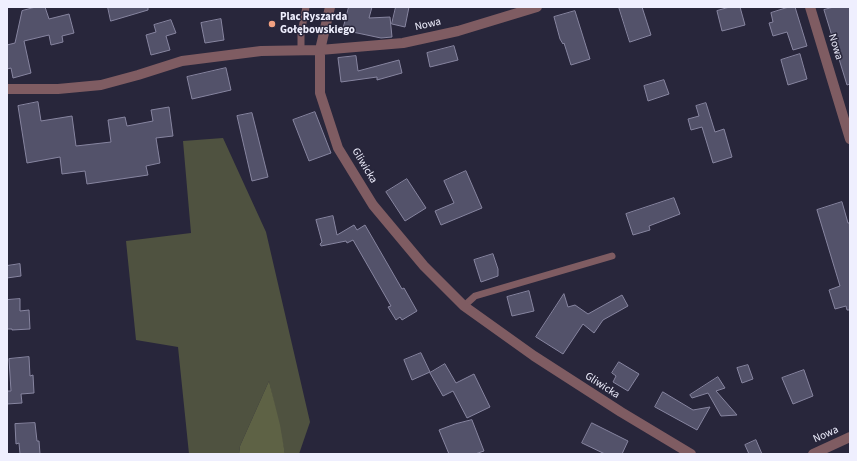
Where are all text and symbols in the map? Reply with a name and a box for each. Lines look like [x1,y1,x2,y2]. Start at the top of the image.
place label: Plac Ryszarda Gołębowskiego [280,11,355,37]
street label: Nowa [414,16,442,34]
marker: Plac Ryszarda Gołębowskiego [267,19,277,29]
street label: Nowa [825,32,845,62]
street label: Gliwicka [348,146,380,186]
street label: Gliwicka [582,370,622,402]
street label: Nowa [811,424,841,446]

